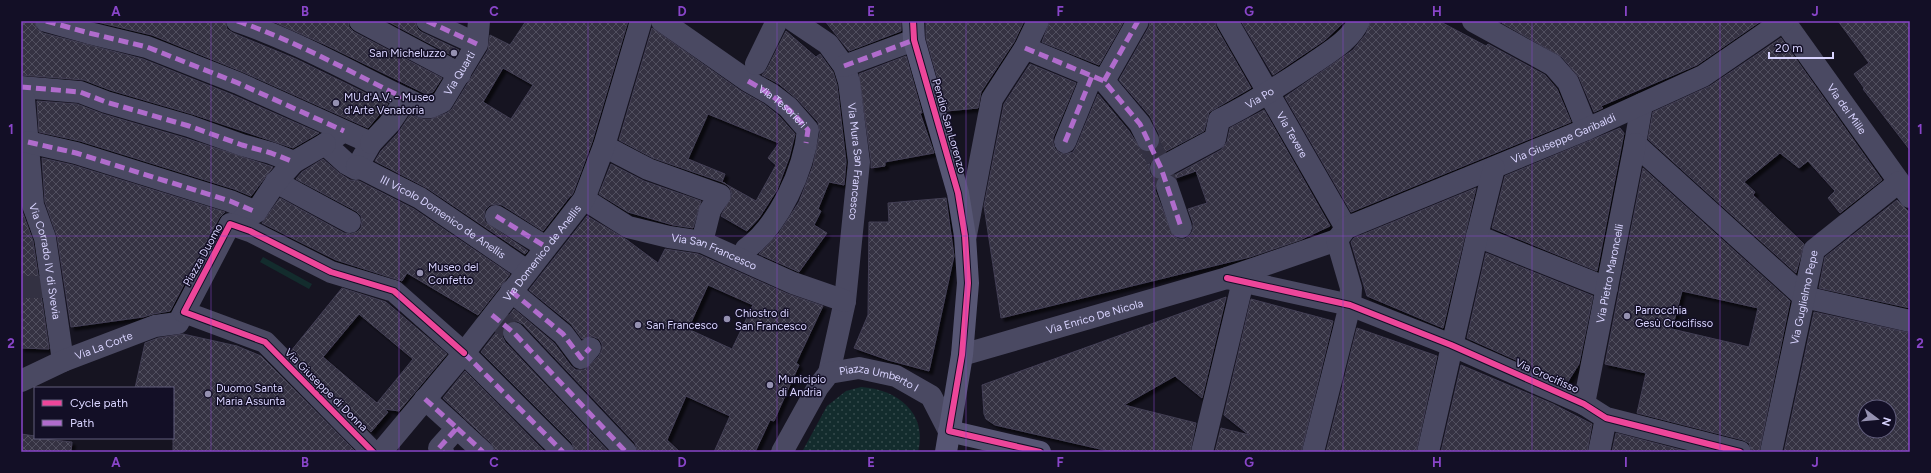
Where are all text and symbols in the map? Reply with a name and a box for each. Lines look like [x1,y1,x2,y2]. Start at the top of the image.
text: A [111,4,121,19]
text: B [301,4,309,19]
text: C [489,4,499,19]
text: D [677,4,687,19]
text: E [867,4,875,19]
text: F [1056,4,1064,19]
text: G [1244,4,1254,19]
text: H [1432,4,1442,19]
text: I [1624,4,1628,19]
text: J [1811,4,1819,19]
scale bar [1769,34,1833,60]
text: 20 m [1775,41,1803,55]
place label: San Micheluzzo [369,47,446,60]
marker: San Micheluzzo [449,48,459,58]
street label: Via Quarti [441,49,478,98]
street label: Pendio San Lorenzo [929,77,969,175]
street label: Via dei Mille [1824,81,1869,137]
street label: Via Tesorieri [756,82,810,130]
street label: Via Po [1243,84,1276,111]
place label: MU.d'A.V. - Museo d'Arte Venatoria [344,91,435,117]
marker: MU.d'A.V. - Museo d'Arte Venatoria [331,98,341,108]
street label: Via Mura San Francesco [845,102,866,221]
street label: Via Tevere [1274,109,1311,160]
street label: Via Giuseppe Garibaldi [1509,110,1618,166]
text: 1 [8,122,14,137]
text: 1 [1917,122,1923,137]
street label: III Vicolo Domenico de Anellis [378,172,508,261]
street label: Via Corrado IV di Svevia [26,202,63,320]
street label: Via Domenico de Anellis [500,202,584,304]
street label: Piazza Duomo [180,221,226,289]
street label: Via Pietro Maroncelli [1593,223,1626,324]
street label: Via San Francesco [670,231,759,272]
street label: Via Guglielmo Pepe [1788,249,1820,346]
place label: Museo del Confetto [428,261,479,287]
marker: Museo del Confetto [415,268,425,278]
street label: Via Enrico De Nicola [1045,296,1144,337]
place label: Parrocchia Gesù Crocifisso [1635,304,1713,330]
place label: Chiostro di San Francesco [735,307,807,333]
marker: Parrocchia Gesù Crocifisso [1622,311,1632,321]
marker: Chiostro di San Francesco [722,314,732,324]
place label: San Francesco [646,319,718,332]
marker: San Francesco [633,320,643,330]
street label: Via La Corte [73,329,134,362]
text: 2 [7,336,15,351]
text: 2 [1916,336,1924,351]
street label: Via Giuseppe di Donna [282,346,370,434]
street label: Via Crocifisso [1513,356,1581,396]
street label: Piazza Umberto I [838,362,921,394]
place label: Municipio di Andria [778,373,826,399]
marker: Municipio di Andria [765,380,775,390]
place label: Duomo Santa Maria Assunta [216,382,285,408]
legend [34,387,174,439]
marker: Duomo Santa Maria Assunta [203,389,213,399]
text: Cycle path [70,396,128,410]
north arrow [1857,399,1897,439]
text: Path [70,416,94,430]
text: N [1879,416,1894,428]
text: A [111,455,121,470]
text: B [301,455,309,470]
text: C [489,455,499,470]
text: D [677,455,687,470]
text: E [867,455,875,470]
text: F [1056,455,1064,470]
text: G [1244,455,1254,470]
text: H [1432,455,1442,470]
text: I [1624,455,1628,470]
text: J [1811,455,1819,470]

